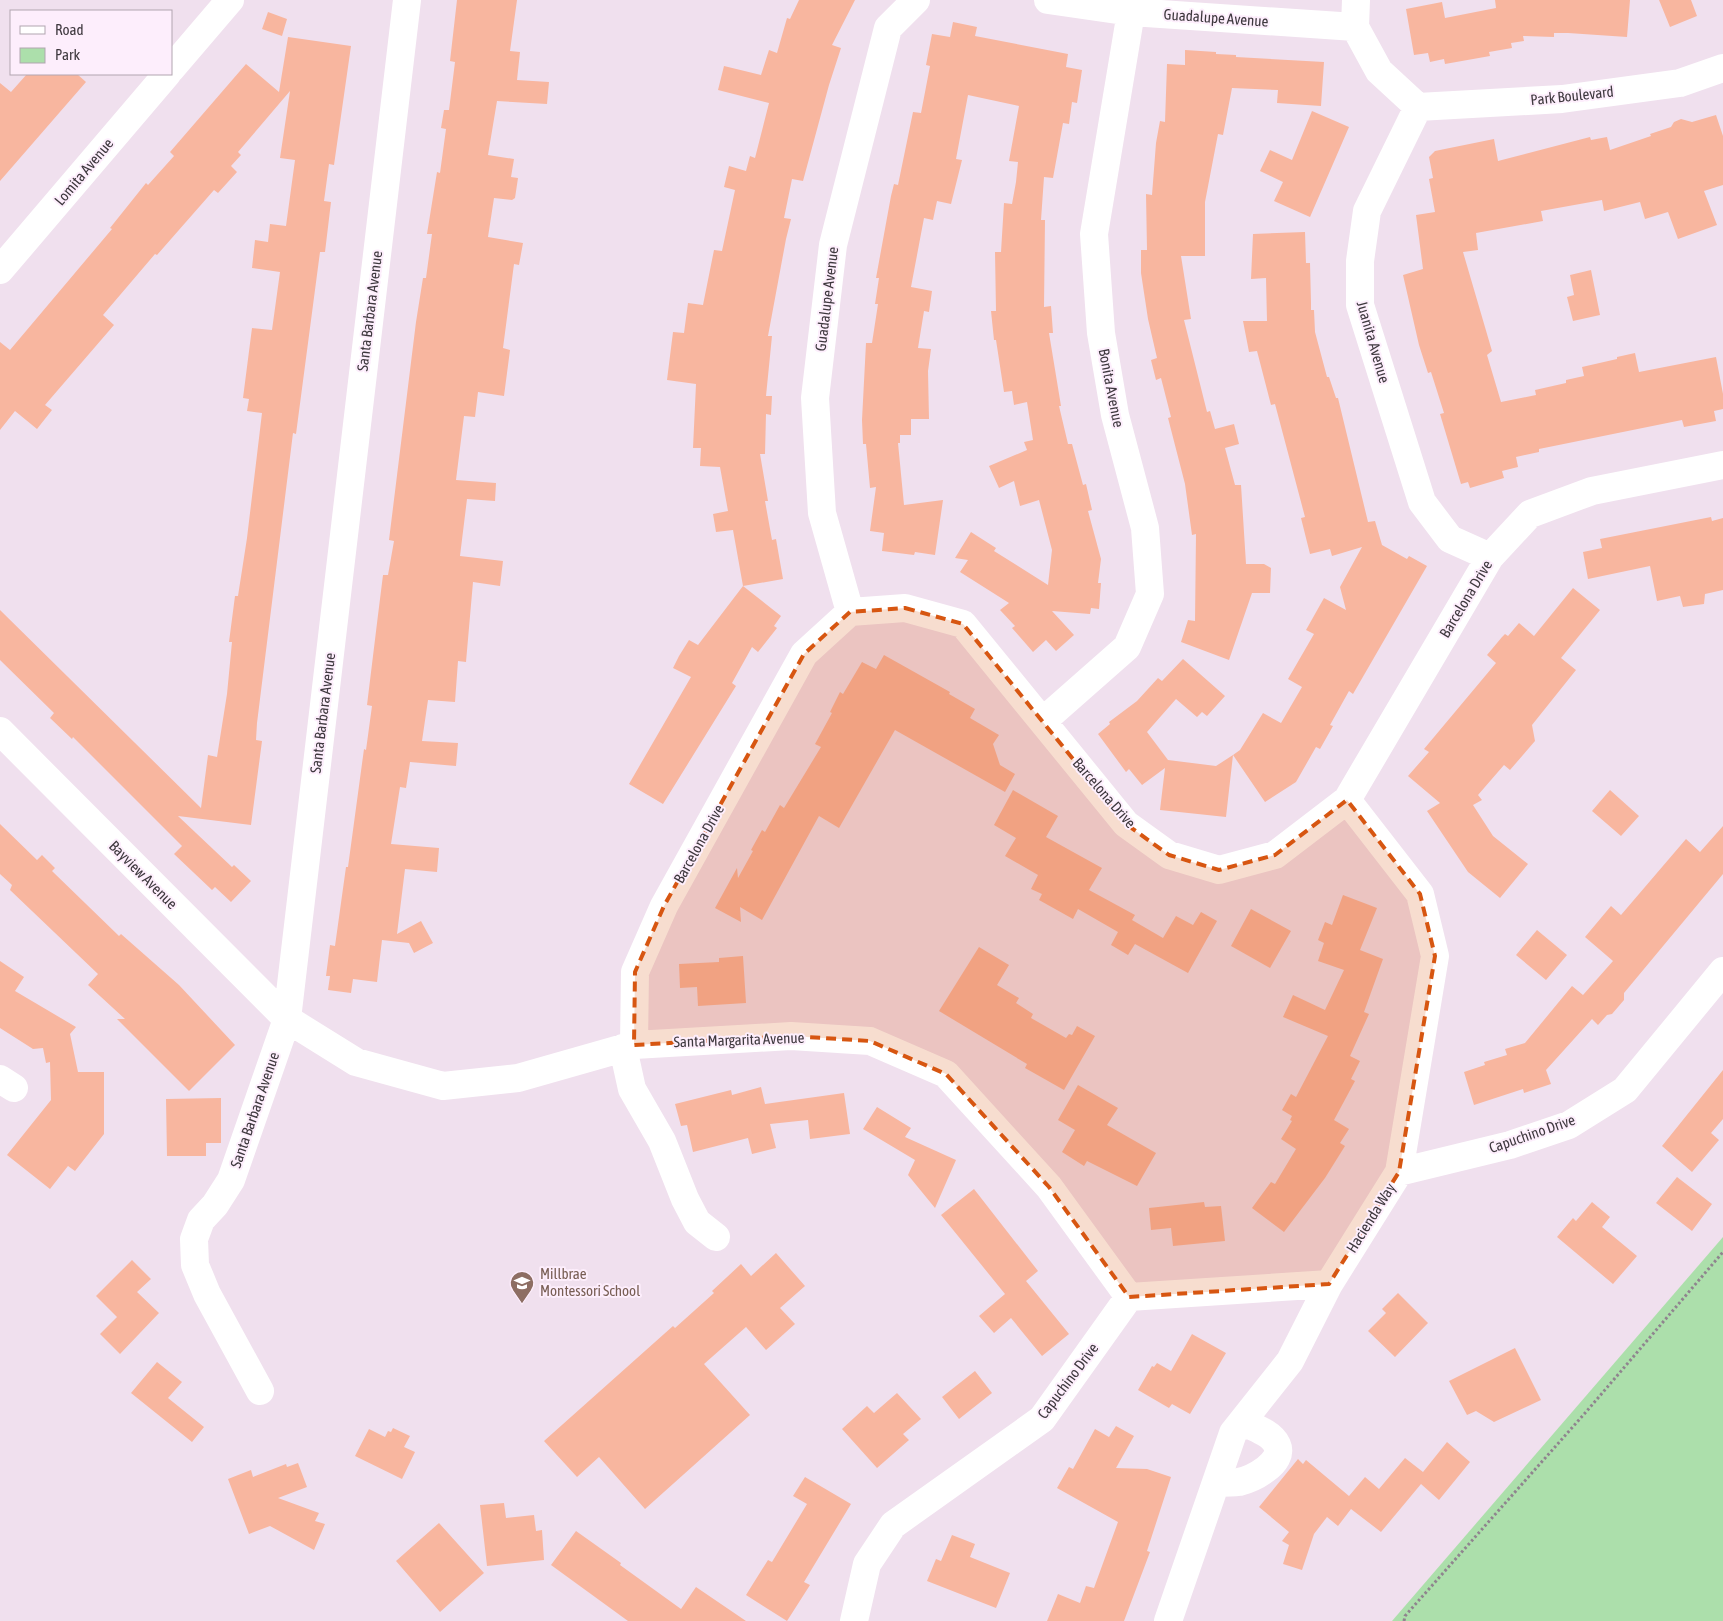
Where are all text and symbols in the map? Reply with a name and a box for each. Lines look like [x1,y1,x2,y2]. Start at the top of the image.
street label: Guadalupe Avenue [1163,5,1269,30]
legend [10,10,172,75]
text: Road [55,21,84,38]
text: Park [55,46,80,63]
street label: Park Boulevard [1530,83,1614,108]
street label: Lomita Avenue [51,135,117,209]
street label: Guadalupe Avenue [812,246,841,352]
street label: Santa Barbara Avenue [354,250,385,372]
street label: Juanita Avenue [1354,299,1393,385]
street label: Bonita Avenue [1096,347,1127,429]
street label: Barcelona Drive [1436,557,1495,640]
street label: Santa Barbara Avenue [307,652,338,774]
street label: Barcelona Drive [1069,754,1140,831]
street label: Barcelona Drive [670,801,727,886]
street label: Bayview Avenue [106,837,181,912]
street label: Santa Margarita Avenue [673,1029,805,1050]
street label: Santa Barbara Avenue [227,1050,282,1170]
street label: Capuchino Drive [1487,1111,1577,1156]
street label: Hacienda Way [1343,1180,1399,1256]
place label: Millbrae Montessori School [540,1265,640,1299]
school or university icon: Millbrae Montessori School [509,1270,535,1304]
street label: Capuchino Drive [1034,1340,1102,1422]

